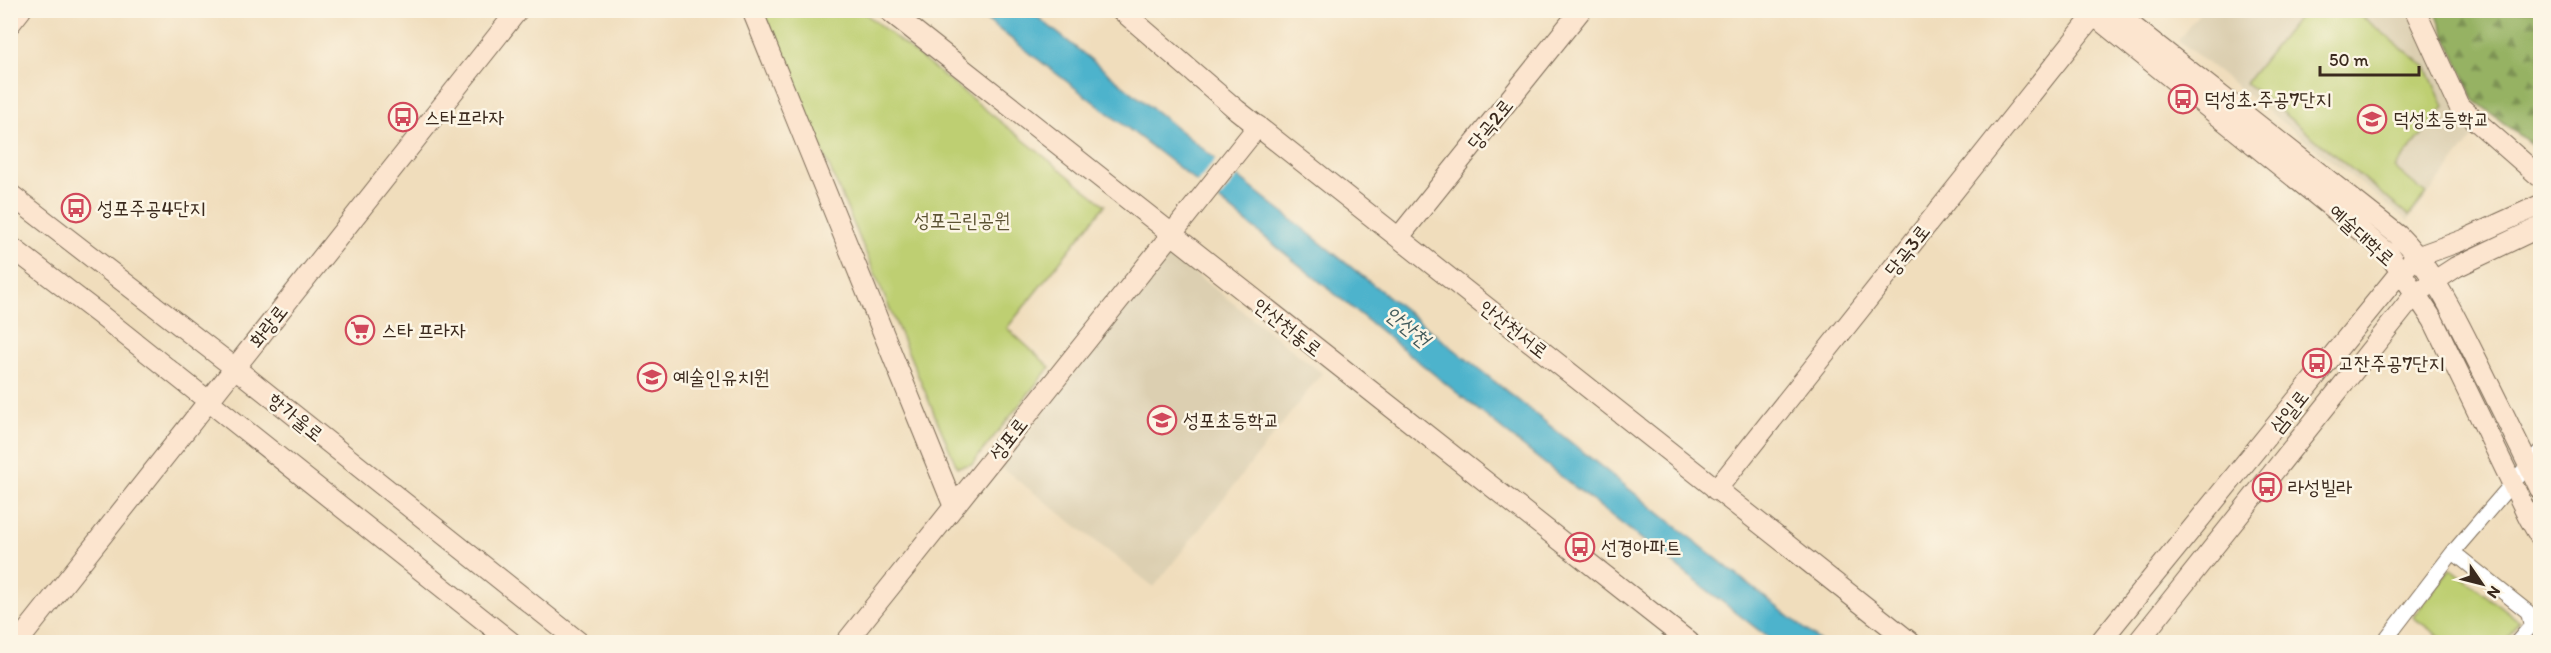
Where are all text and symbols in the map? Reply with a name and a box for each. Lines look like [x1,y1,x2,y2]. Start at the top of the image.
scale bar [2320,39,2419,77]
text: 50 m [2329,49,2369,71]
bus stop icon: 덕성초.주공7단지 [2167,83,2199,115]
place label: 덕성초.주공7단지 [2204,87,2332,111]
street label: 당곡2로 [1462,94,1518,154]
bus stop icon: 스타프라자 [387,101,419,133]
school or university icon: 덕성초등학교 [2356,103,2388,135]
place label: 스타프라자 [424,105,504,129]
place label: 덕성초등학교 [2393,107,2490,131]
bus stop icon: 성포주공4단지 [60,192,92,224]
place label: 성포주공4단지 [97,196,206,220]
street label: 예술대학로 [2324,199,2400,271]
park label: 성포근린공원 [914,208,1010,232]
street label: 당곡3로 [1879,219,1935,281]
street label: 안산천동로 [1249,293,1327,361]
street label: 안산천서로 [1475,295,1553,363]
street label: 화랑로 [244,300,292,352]
water label: 안산천 [1380,300,1437,353]
supermarket icon: 스타 프라자 [344,314,376,346]
place label: 스타 프라자 [381,318,466,342]
bus stop icon: 고잔주공7단지 [2301,347,2333,379]
place label: 고잔주공7단지 [2338,351,2444,375]
school or university icon: 예술인유치원 [636,361,668,393]
place label: 예술인유치원 [673,365,770,389]
street label: 삼일로 [2264,385,2314,437]
street label: 항가울로 [263,387,329,447]
school or university icon: 성포초등학교 [1146,404,1178,436]
place label: 성포초등학교 [1183,408,1280,432]
street label: 성포로 [984,413,1032,465]
bus stop icon: 라성빌라 [2251,471,2283,503]
place label: 라성빌라 [2288,475,2352,499]
bus stop icon: 선경아파트 [1564,531,1596,563]
place label: 선경아파트 [1601,535,1681,559]
north arrow [2452,554,2512,614]
text: N [2483,582,2505,602]

